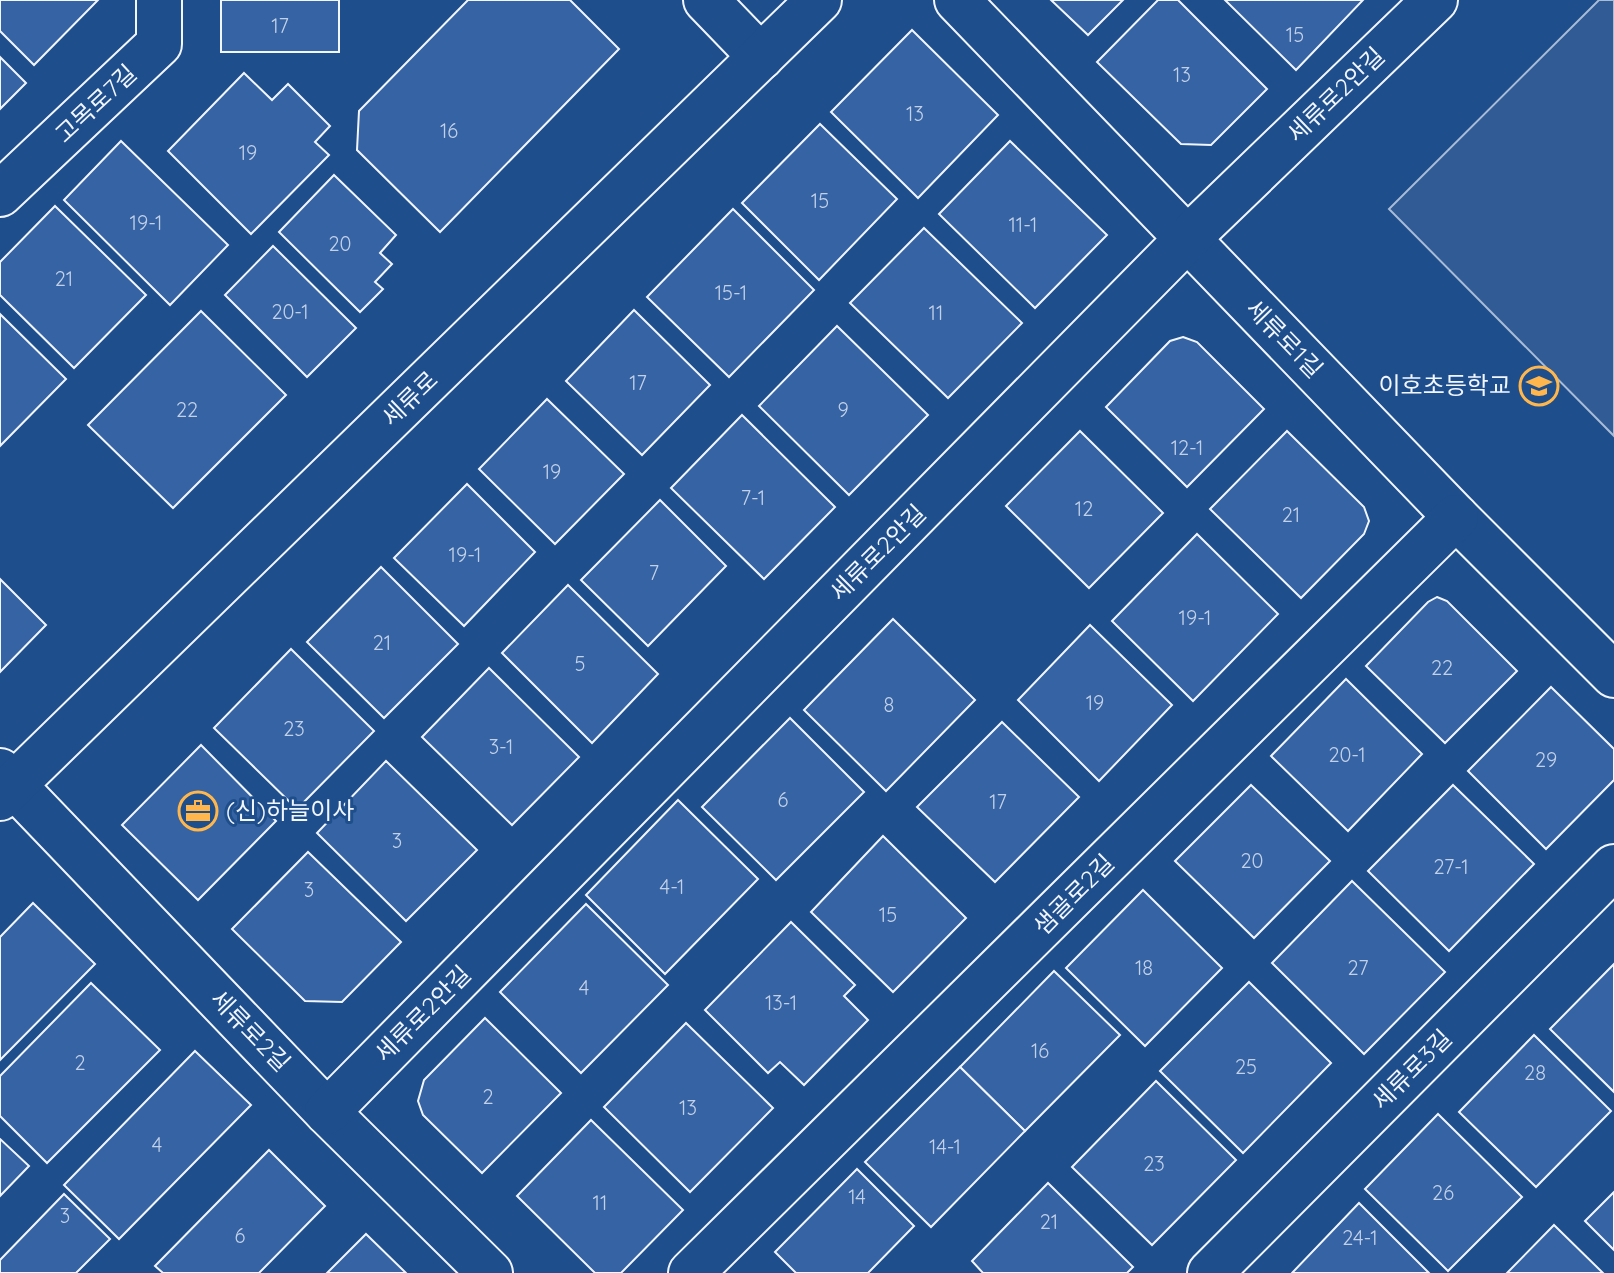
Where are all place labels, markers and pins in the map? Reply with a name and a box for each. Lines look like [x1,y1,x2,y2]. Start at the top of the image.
school or university icon: 이호초등학교 [1518,365,1560,407]
place label: 이호초등학교 [1379,370,1511,400]
office icon: (신)하늘이사 [177,790,219,832]
place label: (신)하늘이사 [226,795,354,825]

